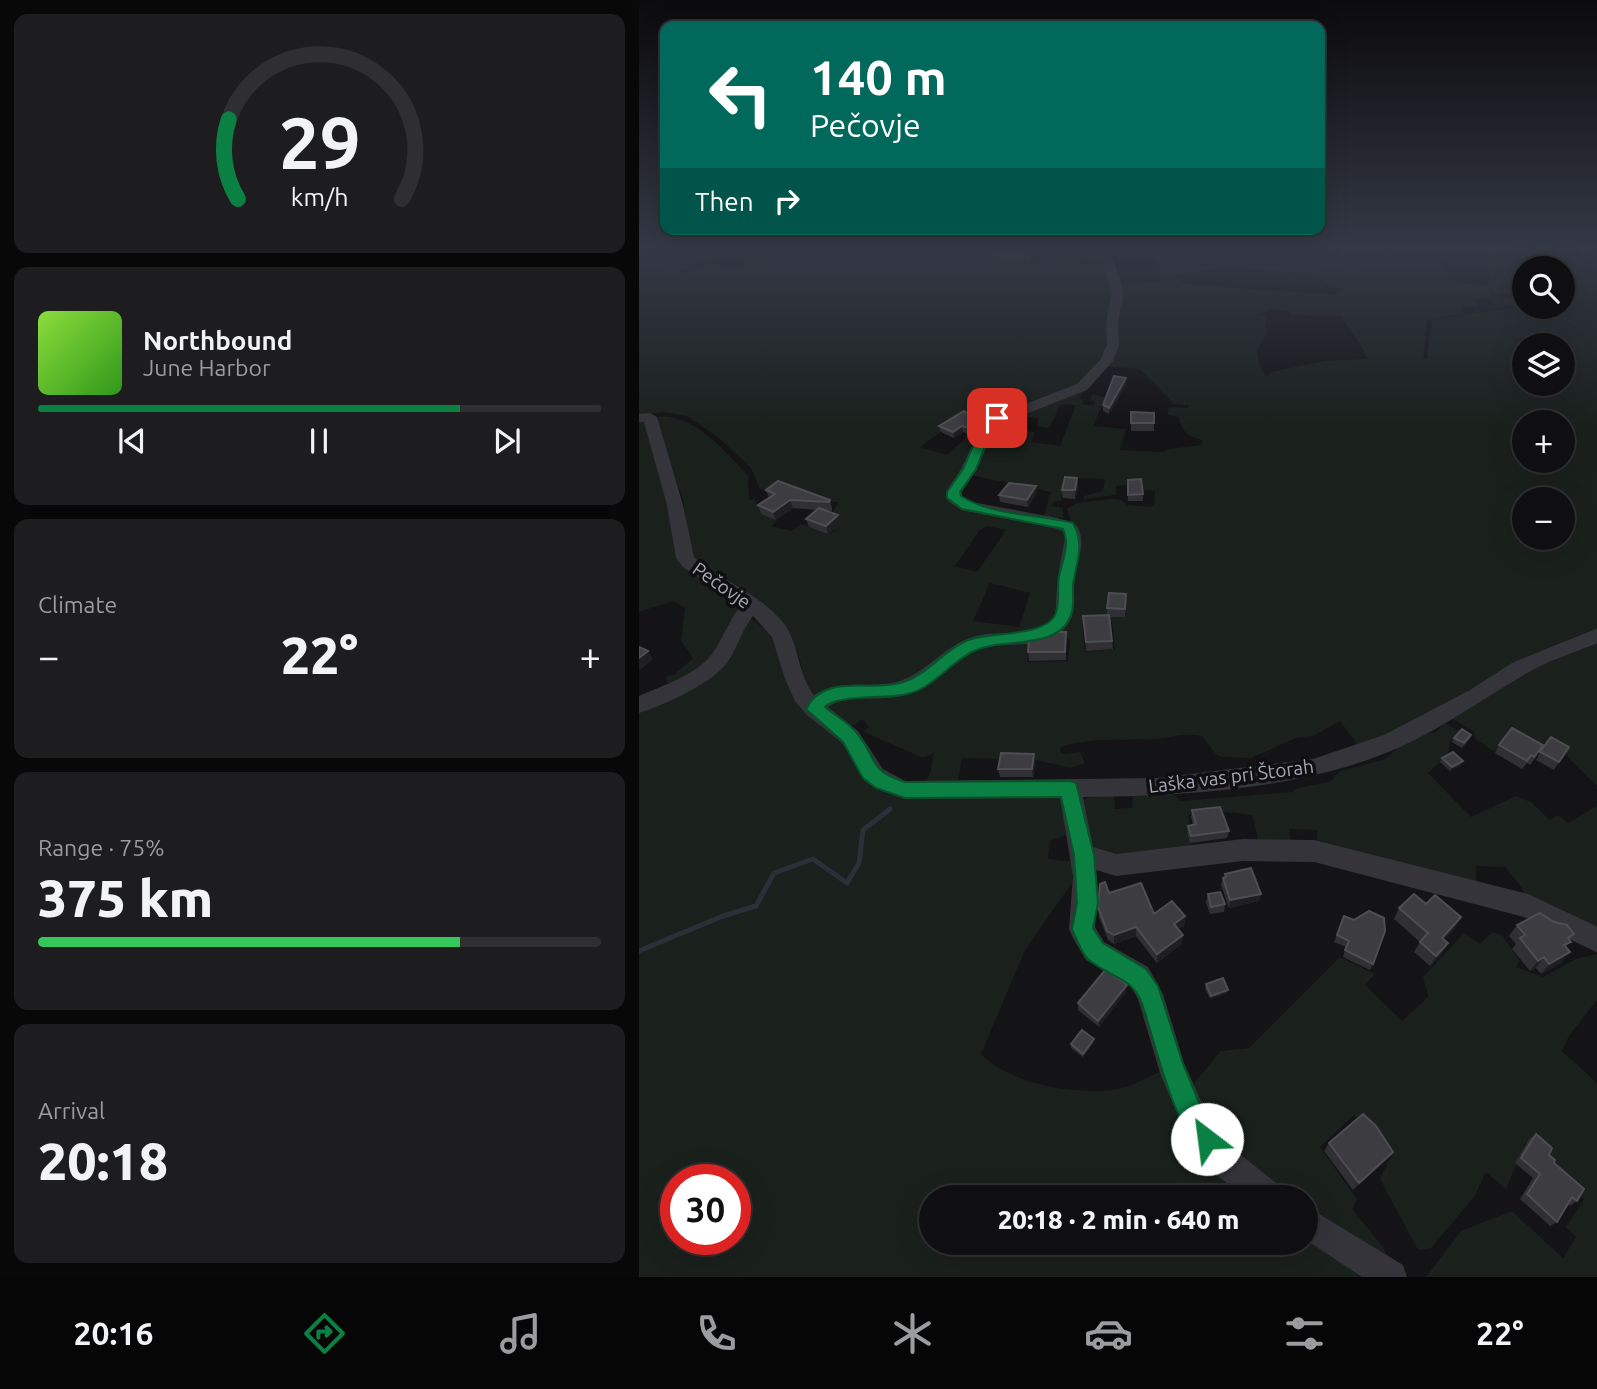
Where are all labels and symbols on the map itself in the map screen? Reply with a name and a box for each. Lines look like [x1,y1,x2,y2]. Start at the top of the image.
pin [967,388,1027,448]
street label: Pečovje [689,557,755,613]
street label: Laška vas pri Štorah [1147,755,1315,797]
position arrow [1170,1102,1244,1176]
speed limit sign: 30 [660,1164,751,1255]

